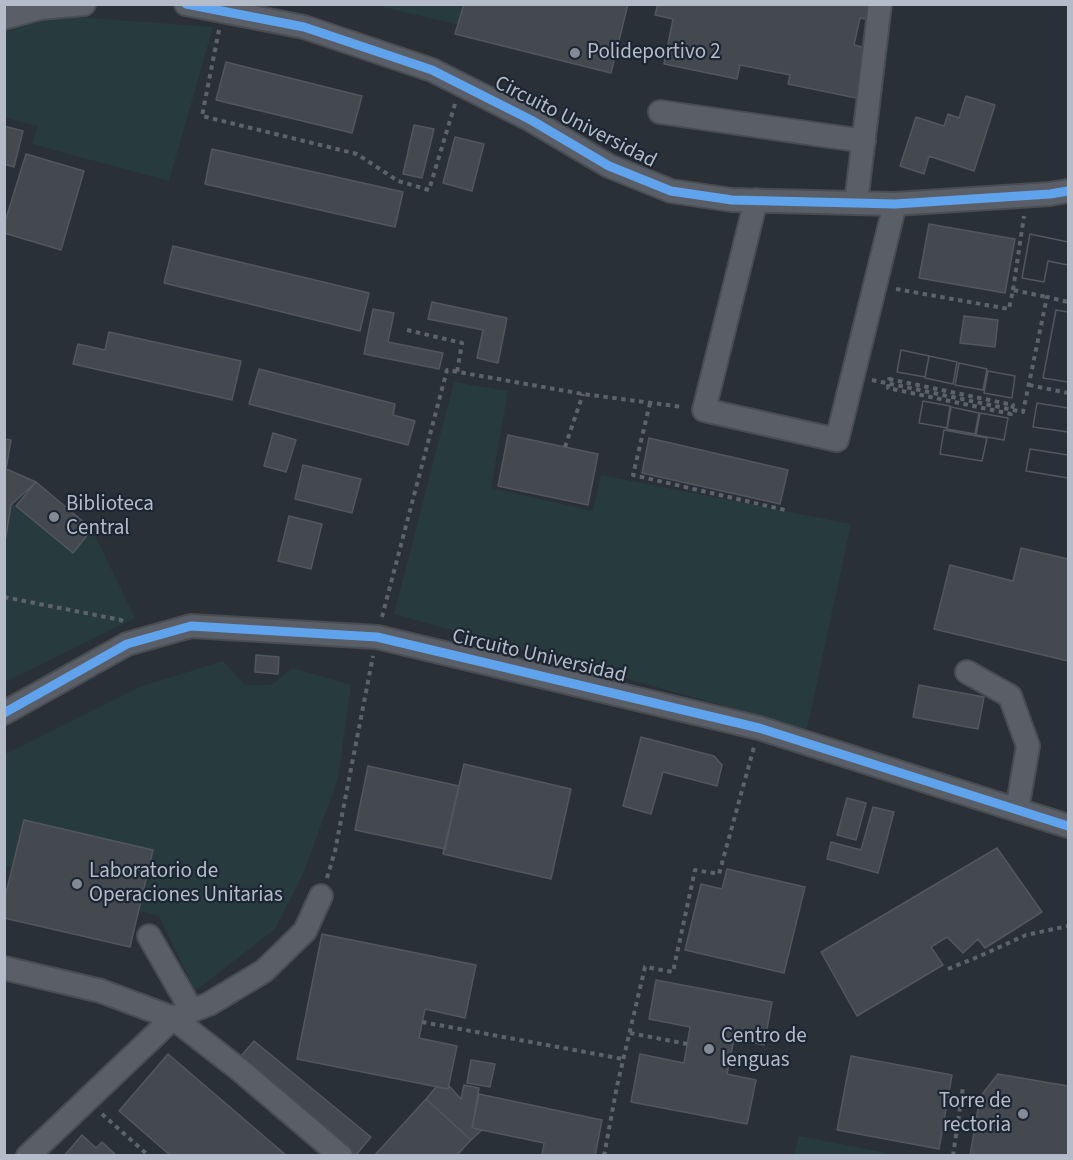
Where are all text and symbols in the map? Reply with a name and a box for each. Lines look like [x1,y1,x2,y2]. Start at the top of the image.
place label: Polideportivo 2 [587,40,721,66]
marker: Polideportivo 2 [568,46,582,60]
street label: Circuito Universidad [490,71,660,175]
place label: Biblioteca Central [66,492,154,542]
marker: Biblioteca Central [47,510,61,524]
street label: Circuito Universidad [449,625,629,689]
place label: Laboratorio de Operaciones Unitarias [89,859,283,909]
marker: Laboratorio de Operaciones Unitarias [70,877,84,891]
place label: Centro de lenguas [721,1024,807,1074]
marker: Centro de lenguas [702,1042,716,1056]
place label: Torre de rectoria [939,1089,1011,1139]
marker: Torre de rectoria [1016,1107,1030,1121]

